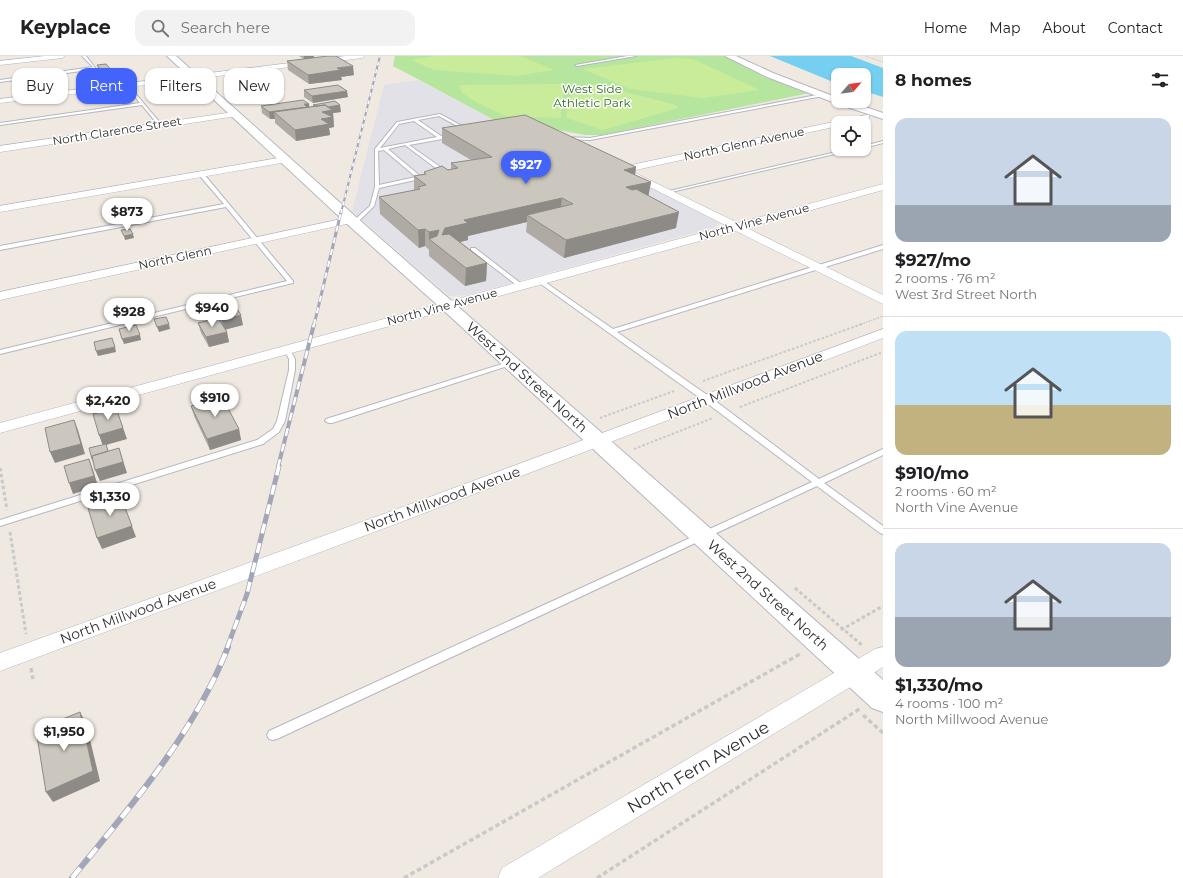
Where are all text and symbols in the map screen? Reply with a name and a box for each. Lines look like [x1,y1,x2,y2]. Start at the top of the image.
search box [135,10,415,46]
text: Keyplace [20,16,111,39]
icon: search [149,17,171,39]
text: Search here [181,18,270,37]
text: Home [924,19,967,37]
text: Map [989,19,1020,37]
text: About [1042,19,1086,37]
text: Contact [1108,19,1163,37]
chip: Buy [12,68,68,104]
chip: Rent [76,68,137,104]
chip: Filters [145,68,216,104]
chip: New [224,68,284,104]
north arrow [831,68,871,108]
map controls [831,68,871,156]
icon: filters [1149,69,1171,91]
text: 8 homes [895,70,972,90]
park label: West Side Athletic Park [553,81,632,110]
street label: North Clarence Street [51,113,183,148]
button: locate [831,116,871,156]
street label: North Glenn Avenue [682,123,806,164]
icon: home [997,144,1069,216]
pin: $927 [502,151,550,185]
text: $927 [510,156,542,172]
pin: $873 [103,198,151,232]
street label: North Vine Avenue [697,200,811,243]
text: $873 [111,203,143,219]
street label: North Glenn [137,242,213,273]
text: $927/mo [895,250,971,270]
text: 2 rooms · 76 m² [895,270,995,286]
street label: North Vine Avenue [385,285,499,328]
text: West 3rd Street North [895,286,1037,302]
pin: $940 [188,294,236,328]
pin: $928 [105,298,153,332]
text: $940 [195,299,229,315]
text: $928 [113,303,145,319]
street label: West 2nd Street North [463,318,591,436]
street label: North Millwood Avenue [665,347,825,423]
icon: home [997,357,1069,429]
pin: $910 [191,384,239,418]
pin: $2,420 [75,387,141,421]
text: $910 [200,389,230,405]
text: $2,420 [86,392,130,408]
street label: North Millwood Avenue [361,462,523,536]
text: $910/mo [895,463,969,483]
pin: $1,330 [77,483,143,517]
text: 2 rooms · 60 m² [895,483,997,499]
text: $1,330 [90,488,130,504]
text: North Vine Avenue [895,499,1018,515]
street label: West 2nd Street North [704,536,832,654]
icon: home [997,569,1069,641]
street label: North Millwood Avenue [57,574,219,648]
text: $1,330/mo [895,675,983,695]
text: 4 rooms · 100 m² [895,695,1003,711]
text: North Millwood Avenue [895,711,1048,727]
street label: North Fern Avenue [623,717,773,817]
pin: $1,950 [31,718,97,752]
text: $1,950 [43,723,85,739]

